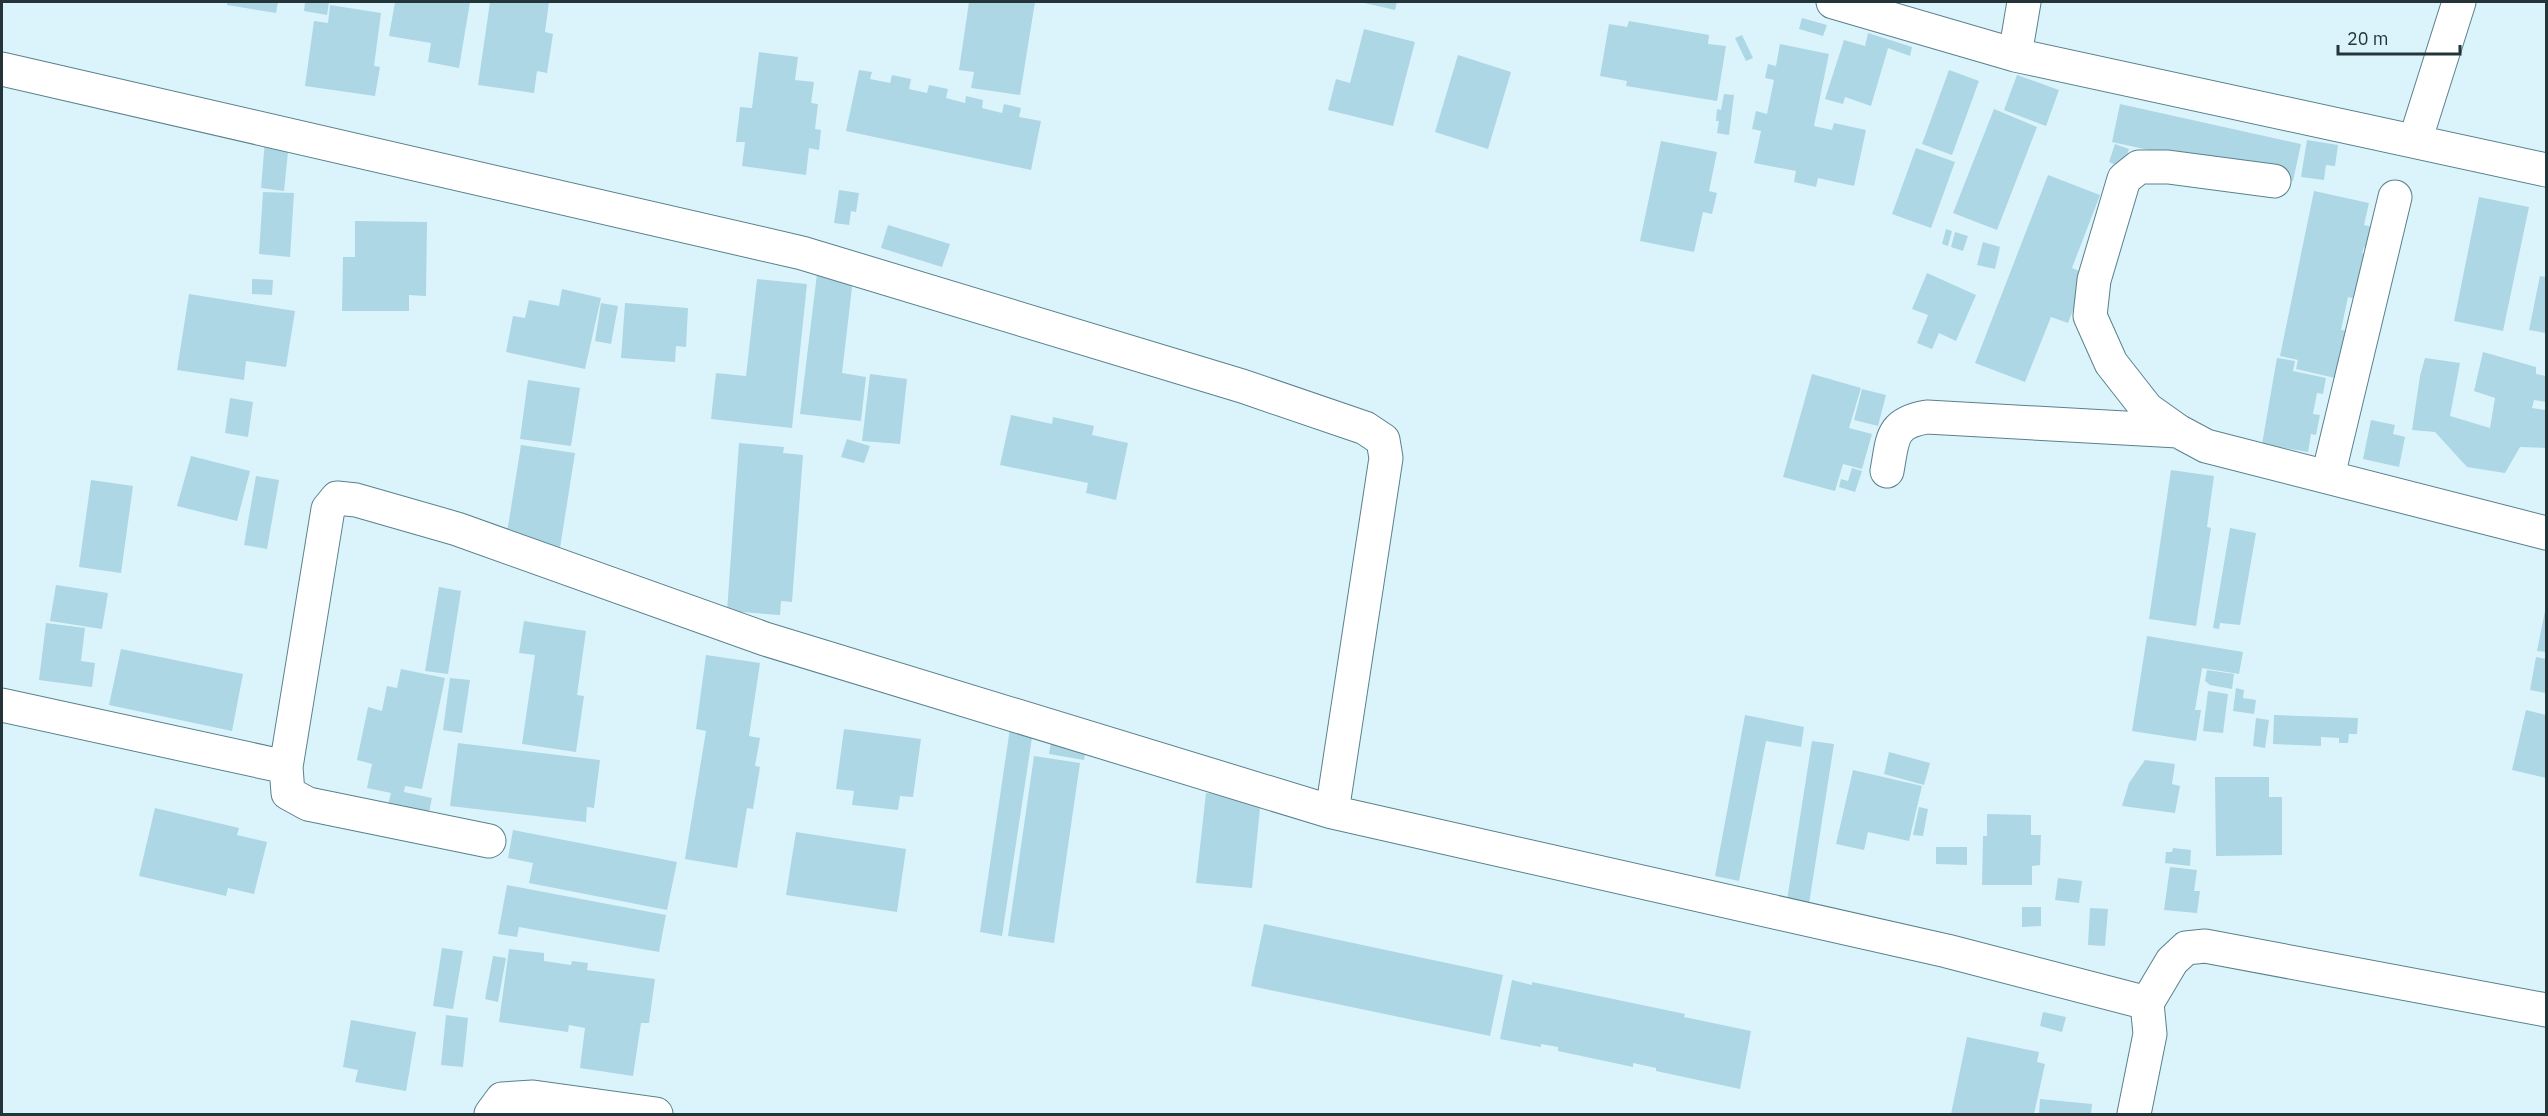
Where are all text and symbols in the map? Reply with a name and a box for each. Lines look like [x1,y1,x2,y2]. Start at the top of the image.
scale bar [2338,18,2460,56]
text: 20 m [2347,27,2389,50]

